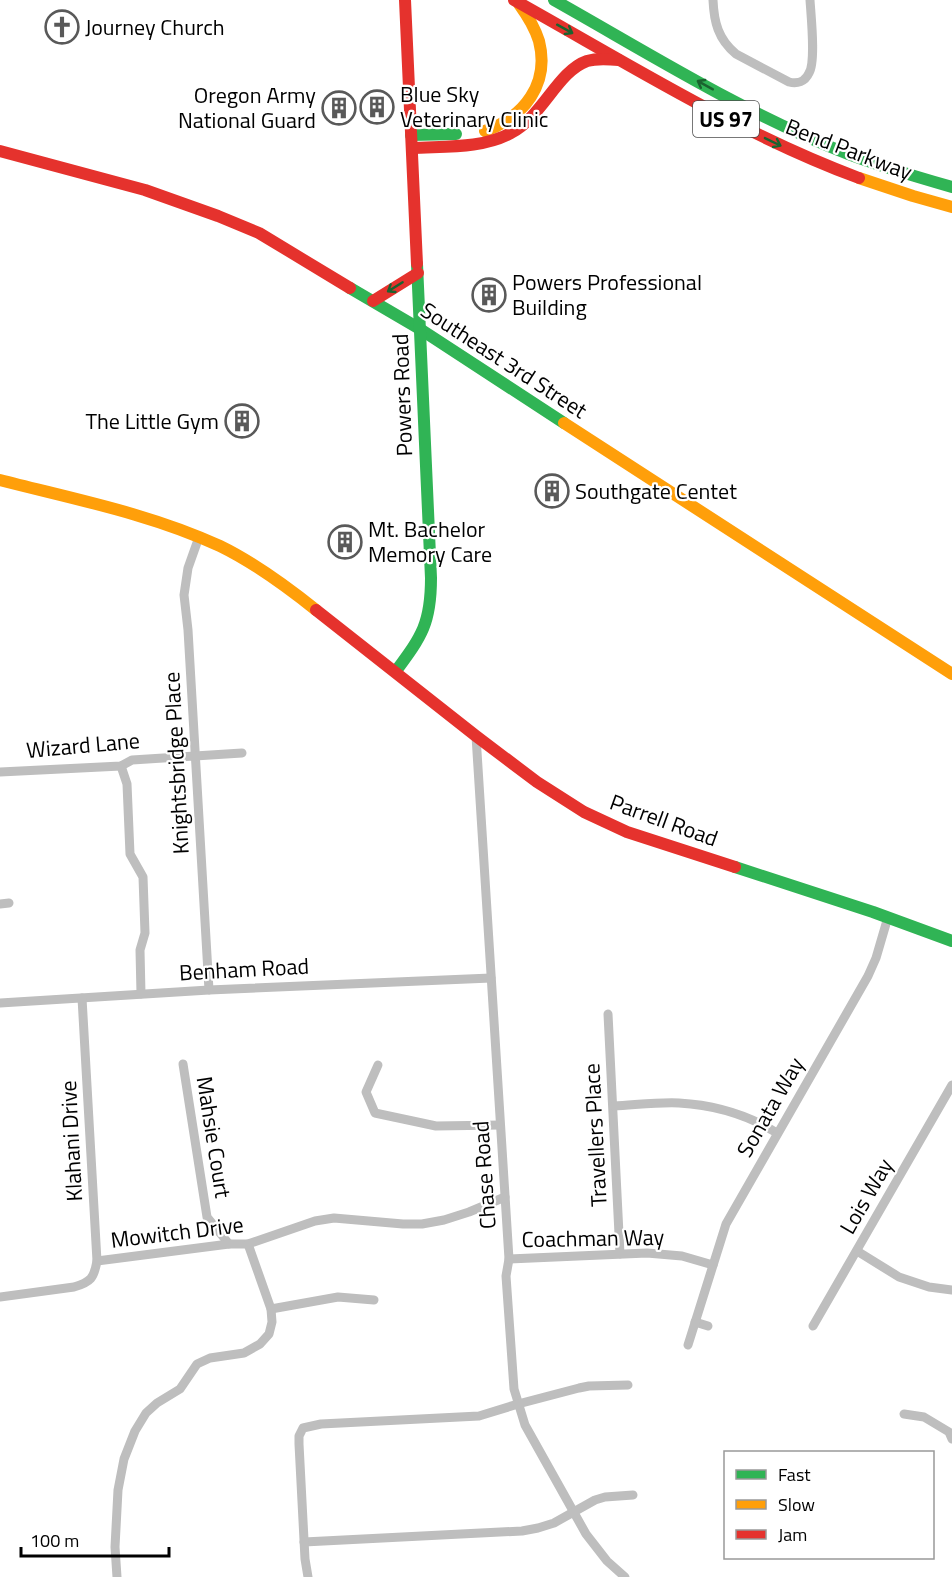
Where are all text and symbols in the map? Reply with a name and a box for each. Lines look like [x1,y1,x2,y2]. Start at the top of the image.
church icon: Journey Church [44,9,80,45]
place label: Journey Church [85,10,225,44]
one-way arrow [556,23,573,35]
place label: Blue Sky Veterinary Clinic [400,77,548,136]
place label: Oregon Army National Guard [178,78,316,137]
one-way arrow [697,79,714,91]
building icon: Blue Sky Veterinary Clinic [359,89,395,125]
building icon: Oregon Army National Guard [321,90,357,126]
road number: US 97 [693,101,759,137]
street label: Bend Parkway [781,109,918,189]
one-way arrow [764,137,782,149]
place label: Powers Professional Building [512,265,702,324]
building icon: Powers Professional Building [471,277,507,313]
one-way arrow [387,282,404,294]
street label: Southeast 3rd Street [414,293,594,427]
street label: Powers Road [383,333,421,457]
building icon: The Little Gym [224,403,260,439]
place label: The Little Gym [85,404,219,438]
building icon: Southgate Centet [534,473,570,509]
place label: Southgate Centet [575,474,737,508]
place label: Mt. Bachelor Memory Care [368,512,492,571]
building icon: Mt. Bachelor Memory Care [327,524,363,560]
street label: Knightsbridge Place [154,671,198,855]
street label: Wizard Lane [25,723,141,767]
street label: Parrell Road [605,785,723,855]
street label: Benham Road [178,949,310,989]
street label: Sonata Way [728,1050,813,1163]
street label: Travellers Place [574,1063,616,1207]
street label: Mahsie Court [188,1074,240,1201]
street label: Klahani Drive [51,1080,91,1202]
street label: Chase Road [463,1120,505,1230]
street label: Lois Way [831,1151,902,1240]
street label: Mowitch Drive [109,1207,245,1257]
street label: Coachman Way [521,1220,665,1256]
legend [724,1451,934,1559]
text: Fast [778,1461,811,1488]
text: Slow [778,1491,815,1518]
scale bar [21,1520,170,1558]
text: Jam [778,1521,807,1548]
text: 100 m [30,1527,79,1554]

